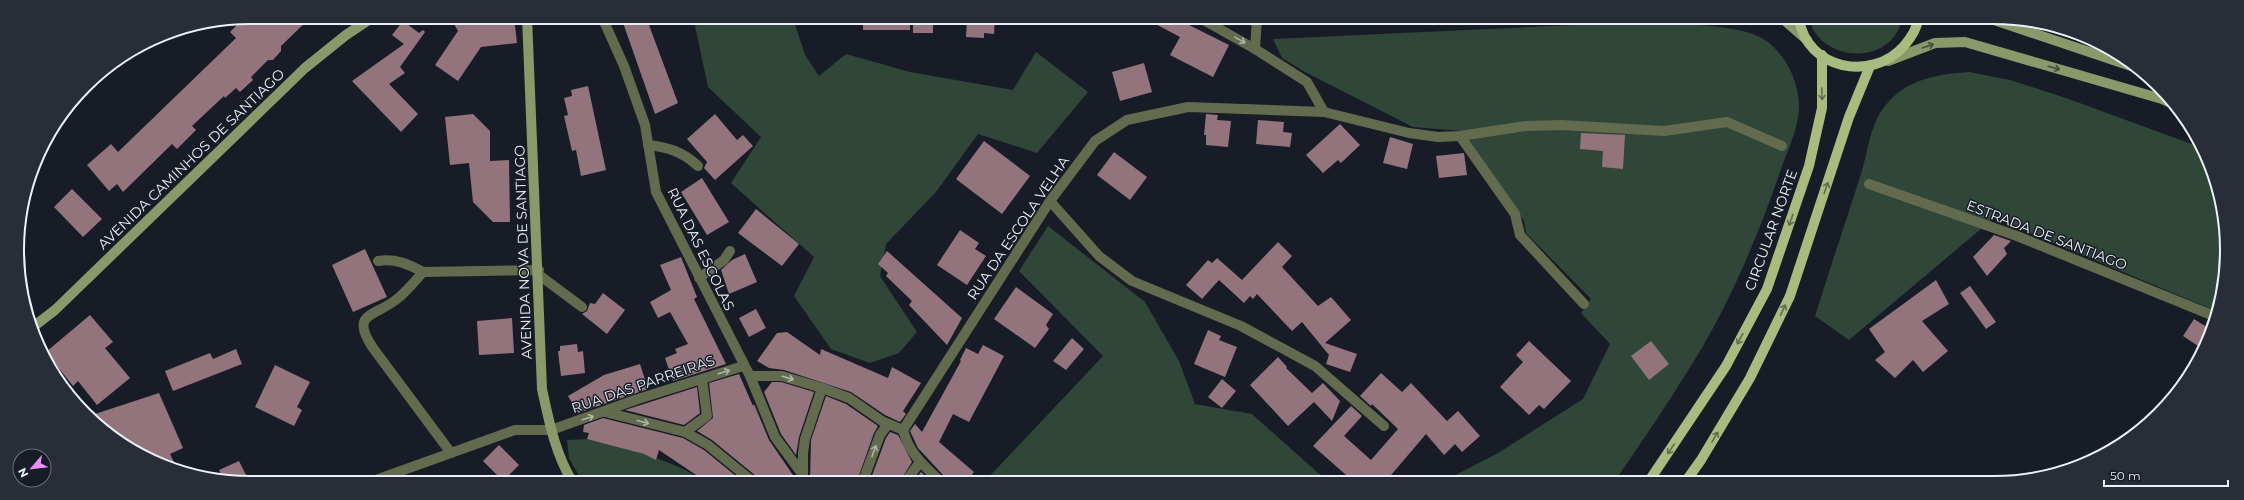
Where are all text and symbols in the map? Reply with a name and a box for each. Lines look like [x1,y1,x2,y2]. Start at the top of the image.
one-way arrow [1233,37,1245,45]
one-way arrow [1922,41,1934,49]
street label: AVENIDA CAMINHOS DE SANTIAGO [94,65,288,253]
one-way arrow [2047,65,2060,72]
one-way arrow [1818,87,1825,100]
street label: AVENIDA NOVA DE SANTIAGO [510,144,536,359]
street label: RUA DA ESCOLA VELHA [963,152,1073,303]
street label: CIRCULAR NORTE [1741,167,1801,293]
one-way arrow [1823,182,1831,194]
street label: RUA DAS ESCOLAS [663,185,739,313]
street label: ESTRADA DE SANTIAGO [1964,196,2130,274]
one-way arrow [1787,213,1794,226]
one-way arrow [1780,304,1787,316]
one-way arrow [1736,333,1744,345]
street label: RUA DAS PARREIRAS [569,351,717,417]
one-way arrow [718,368,731,375]
one-way arrow [782,375,795,382]
one-way arrow [582,413,594,421]
one-way arrow [636,419,649,427]
one-way arrow [1711,431,1719,443]
one-way arrow [1667,443,1675,454]
one-way arrow [870,446,878,458]
north arrow [12,448,52,488]
scale bar [2104,462,2228,488]
text: N [15,465,31,480]
text: 50 m [2110,468,2141,483]

